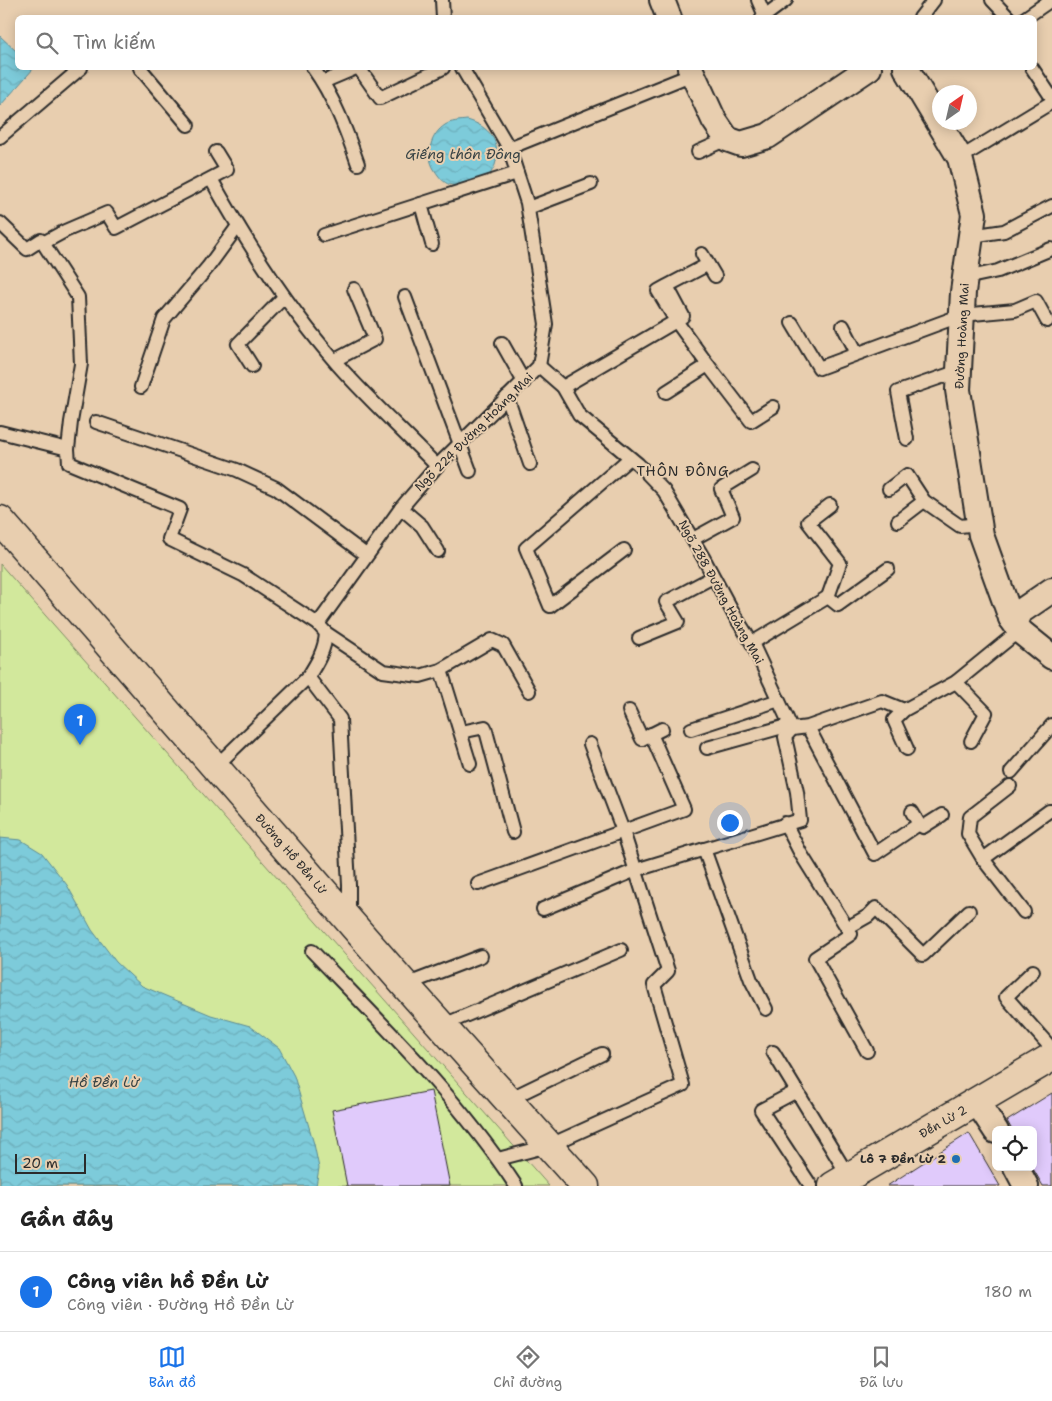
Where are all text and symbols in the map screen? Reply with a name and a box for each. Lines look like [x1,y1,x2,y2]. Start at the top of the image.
search box [15,15,1037,70]
icon: search [33,29,61,57]
text: Tìm kiếm [73,30,156,55]
north arrow [932,85,977,130]
water label: Giếng thôn Đông [405,145,521,163]
street label: Đường Hoàng Mai [951,283,973,389]
street label: Ngõ 224 Đường Hoàng Mai [411,369,537,495]
district label: THÔN ĐÔNG [636,462,730,480]
street label: Ngõ 288 Đường Hoàng Mai [675,517,767,667]
pin: 1 [64,704,96,745]
street label: Đường Hồ Đền Lừ [252,810,331,898]
your location [717,810,743,836]
water label: Hồ Đền Lừ [69,1073,140,1091]
street label: Đền Lừ 2 [916,1102,970,1142]
map controls [992,1126,1037,1171]
button: locate [992,1126,1037,1171]
scale bar [15,1151,86,1174]
place label: Lô 7 Đền Lừ 2 [860,1151,947,1167]
marker: Lô 7 Đền Lừ 2 [950,1153,962,1165]
text: 20 m [22,1154,58,1172]
text: Gần đây [20,1205,114,1233]
text: Công viên hồ Đền Lừ [67,1269,269,1294]
text: 1 [32,1281,40,1302]
text: 180 m [984,1281,1032,1302]
text: Công viên · Đường Hồ Đền Lừ [67,1294,294,1315]
tab: Bản đồ [149,1343,196,1391]
tab: Chỉ đường [493,1343,562,1391]
tab: Đã lưu [860,1343,903,1391]

